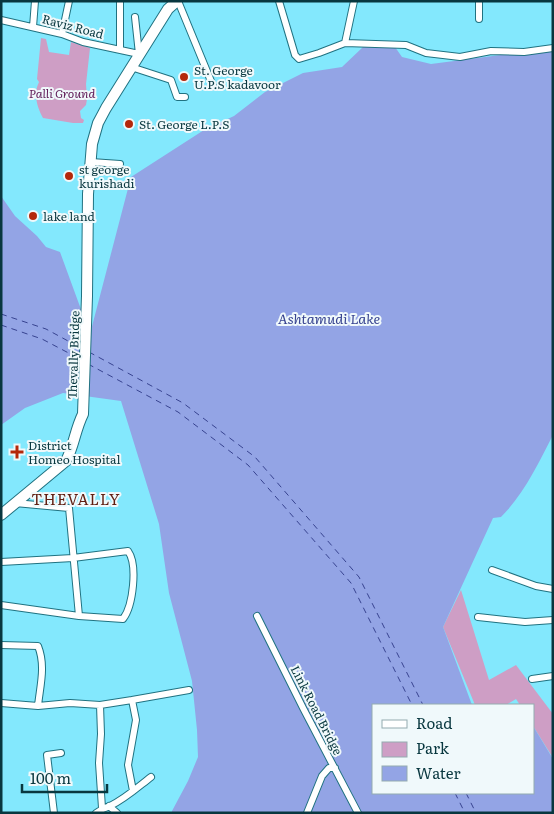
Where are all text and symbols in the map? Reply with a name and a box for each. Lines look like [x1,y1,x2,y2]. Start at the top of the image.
street label: Raviz Road [40,9,106,43]
place label: St. George U.P.S kadavoor [194,61,281,93]
marker: St. George U.P.S kadavoor [178,71,190,83]
park label: Palli Ground [29,84,95,102]
place label: St. George L.P.S [139,115,229,133]
marker: St. George L.P.S [123,118,135,130]
place label: st george kurishadi [79,160,135,192]
marker: st george kurishadi [63,170,75,182]
place label: lake land [43,207,96,225]
marker: lake land [27,210,39,222]
water label: Ashtamudi Lake [278,308,381,328]
street label: Thevally Bridge [62,310,84,400]
place label: District Homeo Hospital [28,436,121,468]
marker: District Homeo Hospital [10,445,24,459]
district label: THEVALLY [31,487,121,510]
street label: Link Road Bridge [287,662,347,758]
legend [372,704,534,794]
text: Road [416,711,452,734]
text: Park [416,736,450,759]
text: Water [416,761,461,784]
scale bar [22,762,108,794]
text: 100 m [30,766,71,789]

